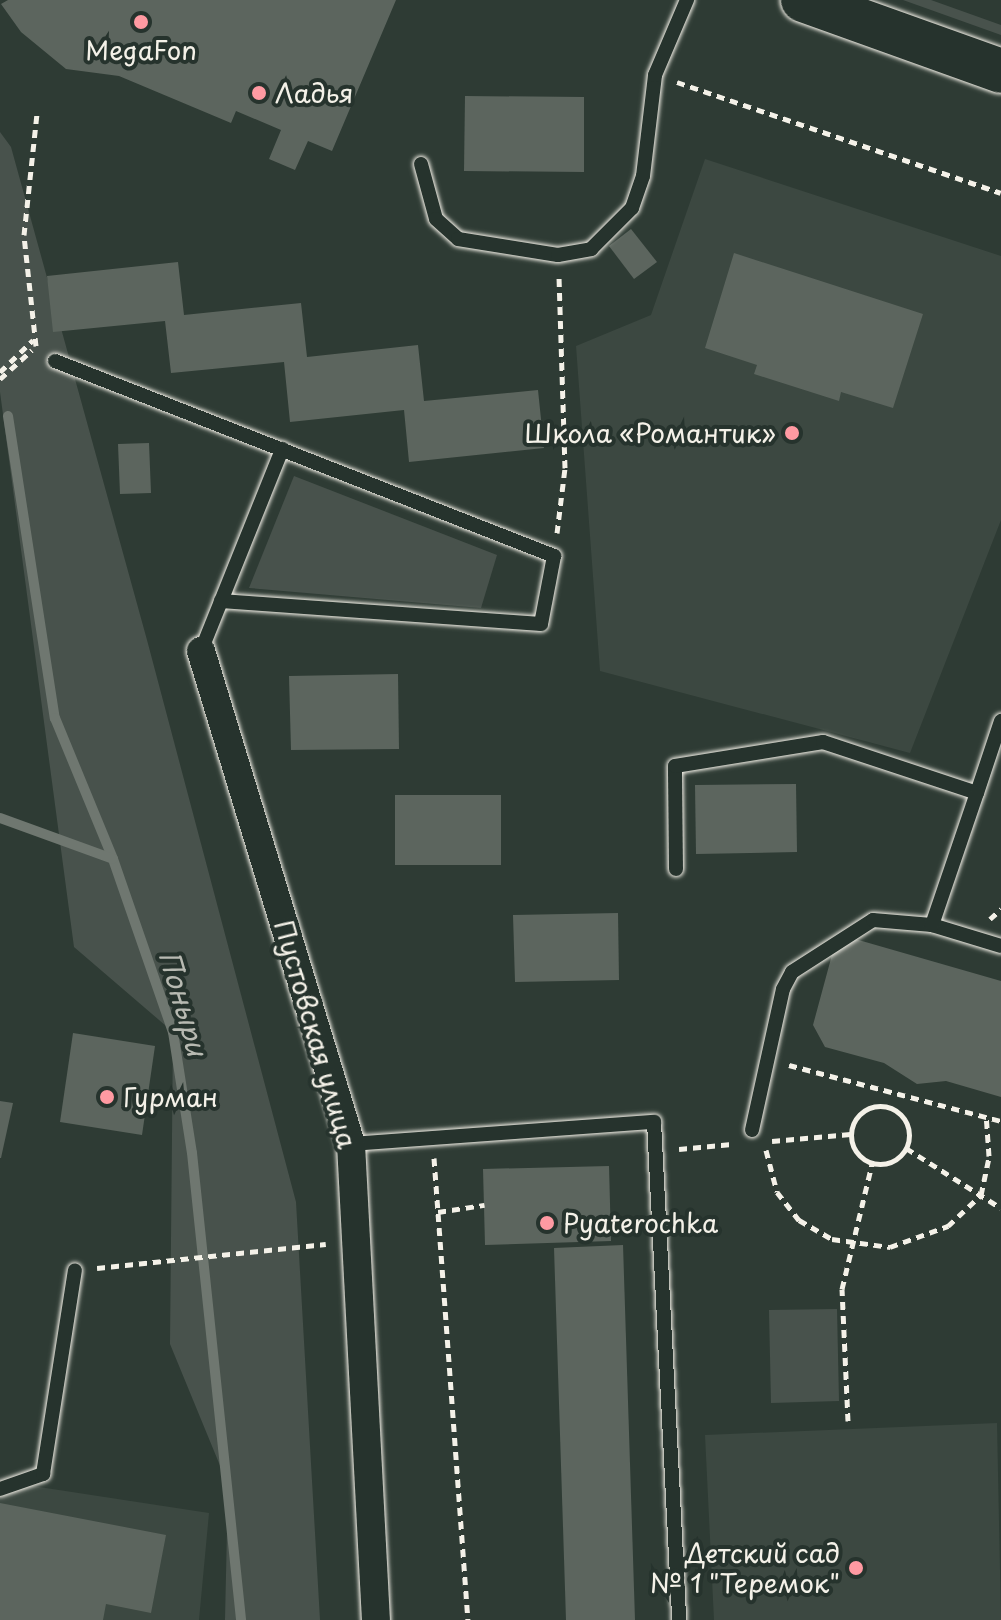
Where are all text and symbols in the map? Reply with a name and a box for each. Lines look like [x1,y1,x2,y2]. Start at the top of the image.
marker: MegaFon [132,13,150,31]
place label: MegaFon [85,34,197,66]
place label: Ладья [275,77,353,109]
marker: Ладья [250,84,268,102]
place label: Школа «Романтик» [524,417,776,449]
marker: Школа «Романтик» [783,424,801,442]
street label: Пустовская улица [268,916,364,1152]
water label: Поныри [153,946,215,1060]
place label: Гурман [123,1081,218,1113]
marker: Гурман [98,1088,116,1106]
place label: Pyaterochka [563,1207,718,1239]
marker: Pyaterochka [538,1214,556,1232]
place label: Детский сад № 1 "Теремок" [648,1537,840,1598]
marker: Детский сад № 1 "Теремок" [847,1559,865,1577]

